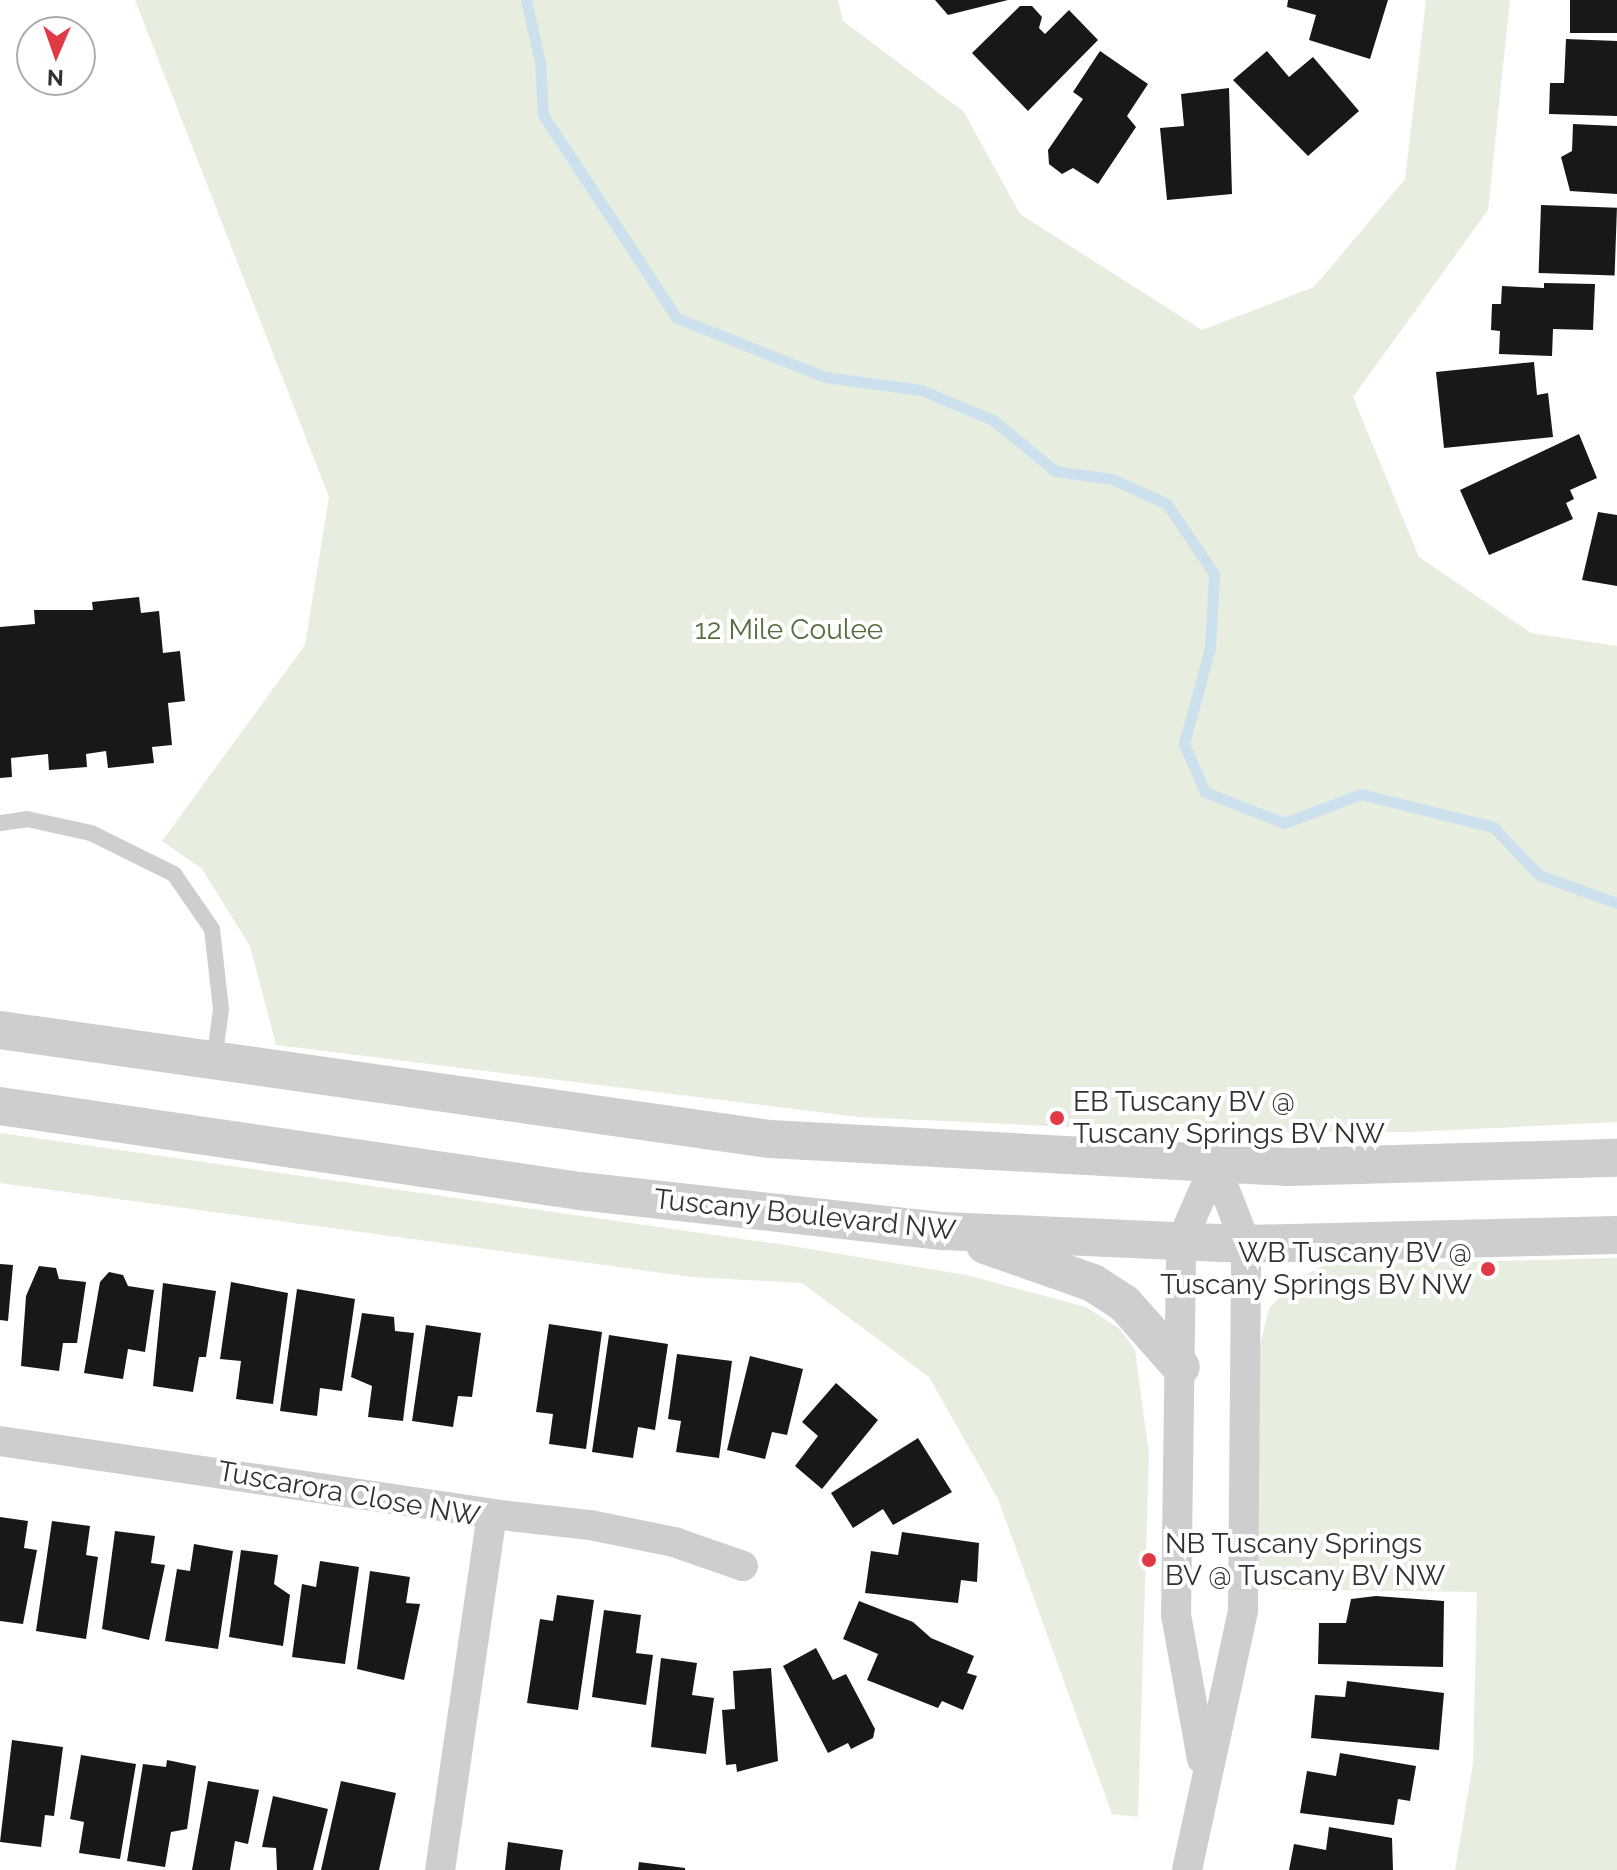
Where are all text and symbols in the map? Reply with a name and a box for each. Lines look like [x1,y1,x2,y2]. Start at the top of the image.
north arrow [16,16,96,96]
text: N [46,65,64,91]
park label: 12 Mile Coulee [695,613,883,647]
place label: EB Tuscany BV @ Tuscany Springs BV NW [1073,1085,1386,1151]
marker: EB Tuscany BV @ Tuscany Springs BV NW [1048,1109,1066,1127]
street label: Tuscany Boulevard NW [652,1182,958,1248]
place label: WB Tuscany BV @ Tuscany Springs BV NW [1159,1236,1472,1302]
marker: WB Tuscany BV @ Tuscany Springs BV NW [1479,1260,1497,1278]
street label: Tuscarora Close NW [215,1454,483,1534]
place label: NB Tuscany Springs BV @ Tuscany BV NW [1165,1527,1449,1593]
marker: NB Tuscany Springs BV @ Tuscany BV NW [1140,1551,1158,1569]

